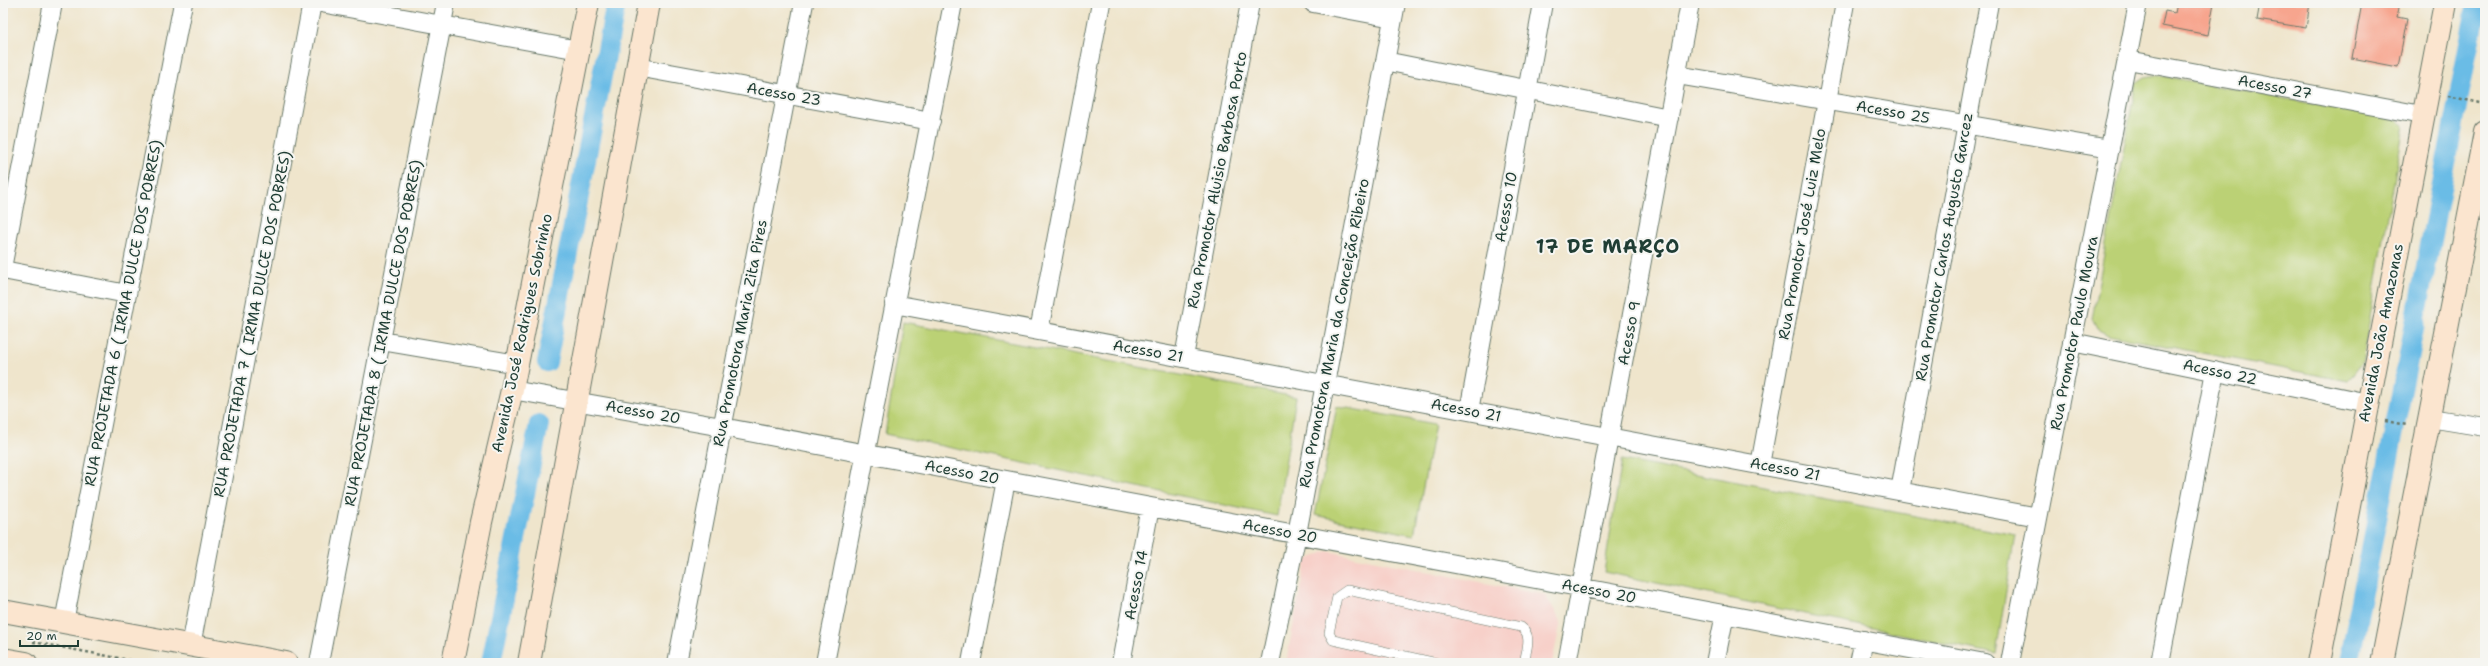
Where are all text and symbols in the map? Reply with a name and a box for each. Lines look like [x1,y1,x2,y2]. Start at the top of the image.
street label: Rua Promotor Aluisio Barbosa Porto [1182,50,1252,310]
street label: Acesso 27 [2236,70,2314,104]
street label: Acesso 23 [745,78,823,110]
street label: Acesso 25 [1855,96,1931,128]
street label: Rua Promotor Carlos Augusto Garcez [1911,111,1977,383]
street label: Rua Promotor José Luiz Melo [1774,127,1830,341]
street label: RUA PROJETADA 6 ( IRMA DULCE DOS POBRES) [80,138,166,488]
street label: RUA PROJETADA 7 ( IRMA DULCE DOS POBRES) [209,149,295,499]
street label: RUA PROJETADA 8 ( IRMA DULCE DOS POBRES) [340,158,426,508]
street label: Acesso 10 [1490,170,1522,244]
street label: Rua Promotora Maria da Conceição Ribeiro [1294,177,1374,489]
street label: Avenida José Rodrigues Sobrinho [487,212,557,454]
street label: Rua Promotora Maria Zita Pires [708,218,772,448]
street label: Rua Promotor Paulo Moura [2045,233,2103,432]
district label: 17 DE MARÇO [1536,234,1680,259]
street label: Avenida João Amazonas [2354,242,2408,424]
street label: Acesso 9 [1613,299,1645,367]
street label: Acesso 21 [1111,335,1185,367]
street label: Acesso 22 [2181,354,2259,390]
street label: Acesso 21 [1429,393,1503,427]
street label: Acesso 20 [604,396,682,428]
street label: Acesso 21 [1748,452,1822,486]
street label: Acesso 20 [923,455,1001,489]
street label: Acesso 20 [1241,514,1319,548]
street label: Acesso 14 [1119,548,1153,622]
street label: Acesso 20 [1560,574,1638,608]
scale bar [20,622,78,648]
text: 20 m [26,628,57,644]

